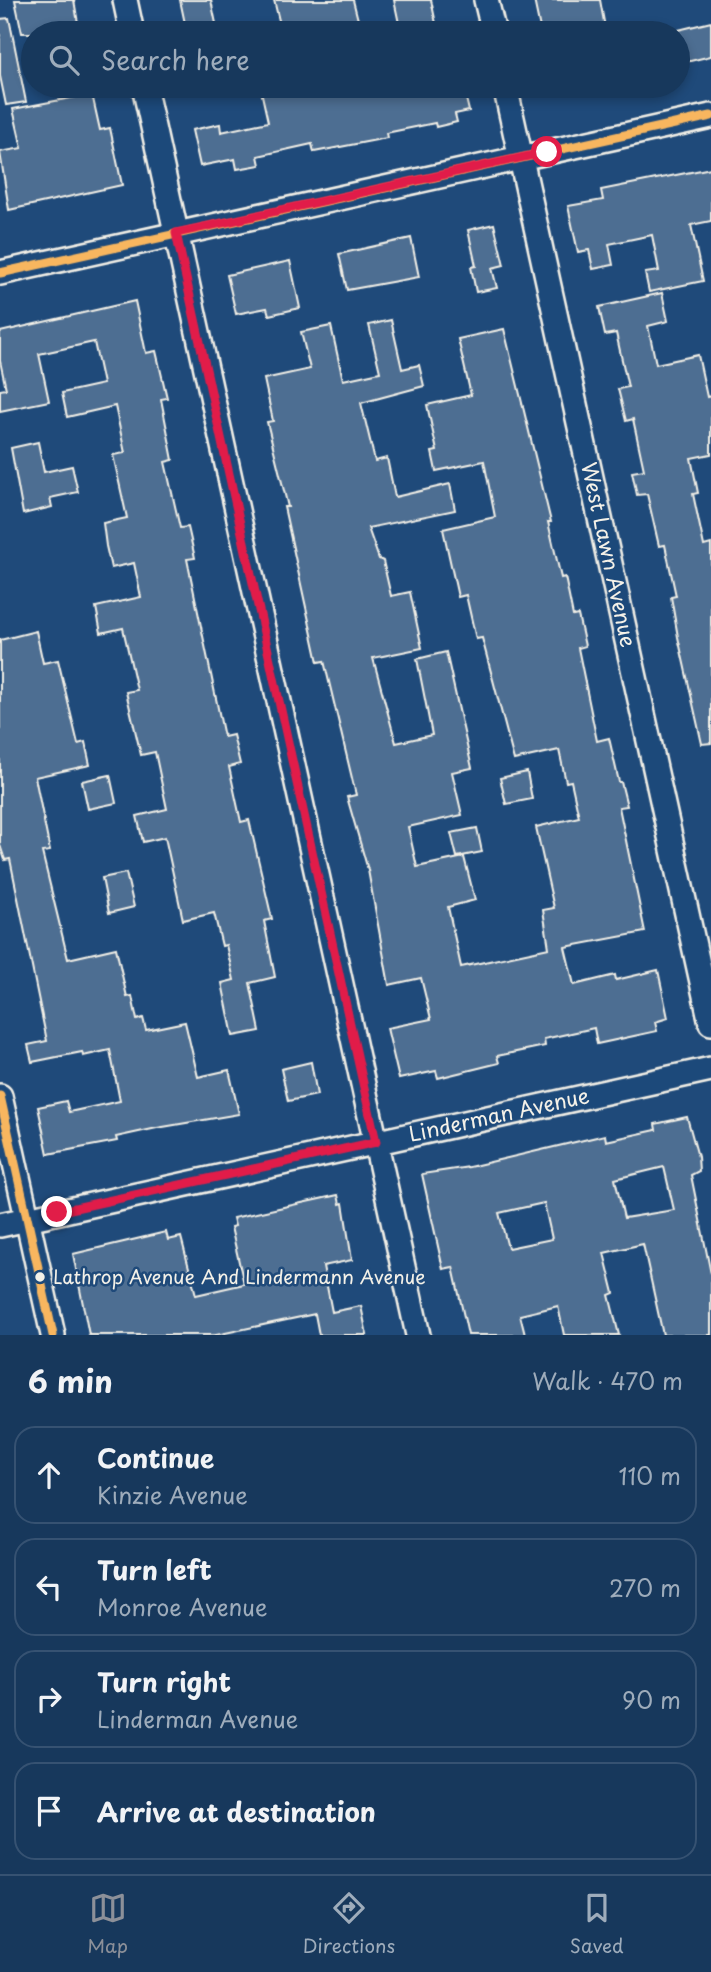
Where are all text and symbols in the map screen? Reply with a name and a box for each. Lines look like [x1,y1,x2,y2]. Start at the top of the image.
search box [21,21,690,98]
text: Search here [101,40,250,79]
icon: search [45,41,83,79]
route start [531,136,562,167]
street label: West Lawn Avenue [574,459,646,650]
street label: Linderman Avenue [405,1078,592,1149]
route end [41,1196,72,1227]
place label: Lathrop Avenue And Lindermann Avenue [53,1262,426,1290]
marker: Lathrop Avenue And Lindermann Avenue [33,1270,47,1284]
text: 6 min [28,1358,113,1403]
text: Walk · 470 m [532,1363,683,1398]
text: Continue [97,1438,214,1477]
icon: ahead [30,1456,68,1494]
text: 110 m [619,1458,681,1493]
text: Kinzie Avenue [97,1477,248,1512]
text: Turn left [97,1550,212,1589]
icon: left [30,1568,68,1606]
text: 270 m [609,1570,681,1605]
text: Monroe Avenue [97,1589,268,1624]
text: Turn right [97,1662,231,1701]
icon: right [30,1680,68,1718]
text: 90 m [622,1682,681,1717]
text: Linderman Avenue [97,1701,298,1736]
icon: arrive [30,1792,68,1830]
text: Arrive at destination [97,1792,376,1831]
tab: Map [87,1889,128,1959]
tab: Directions [303,1889,395,1959]
tab: Saved [570,1889,624,1959]

